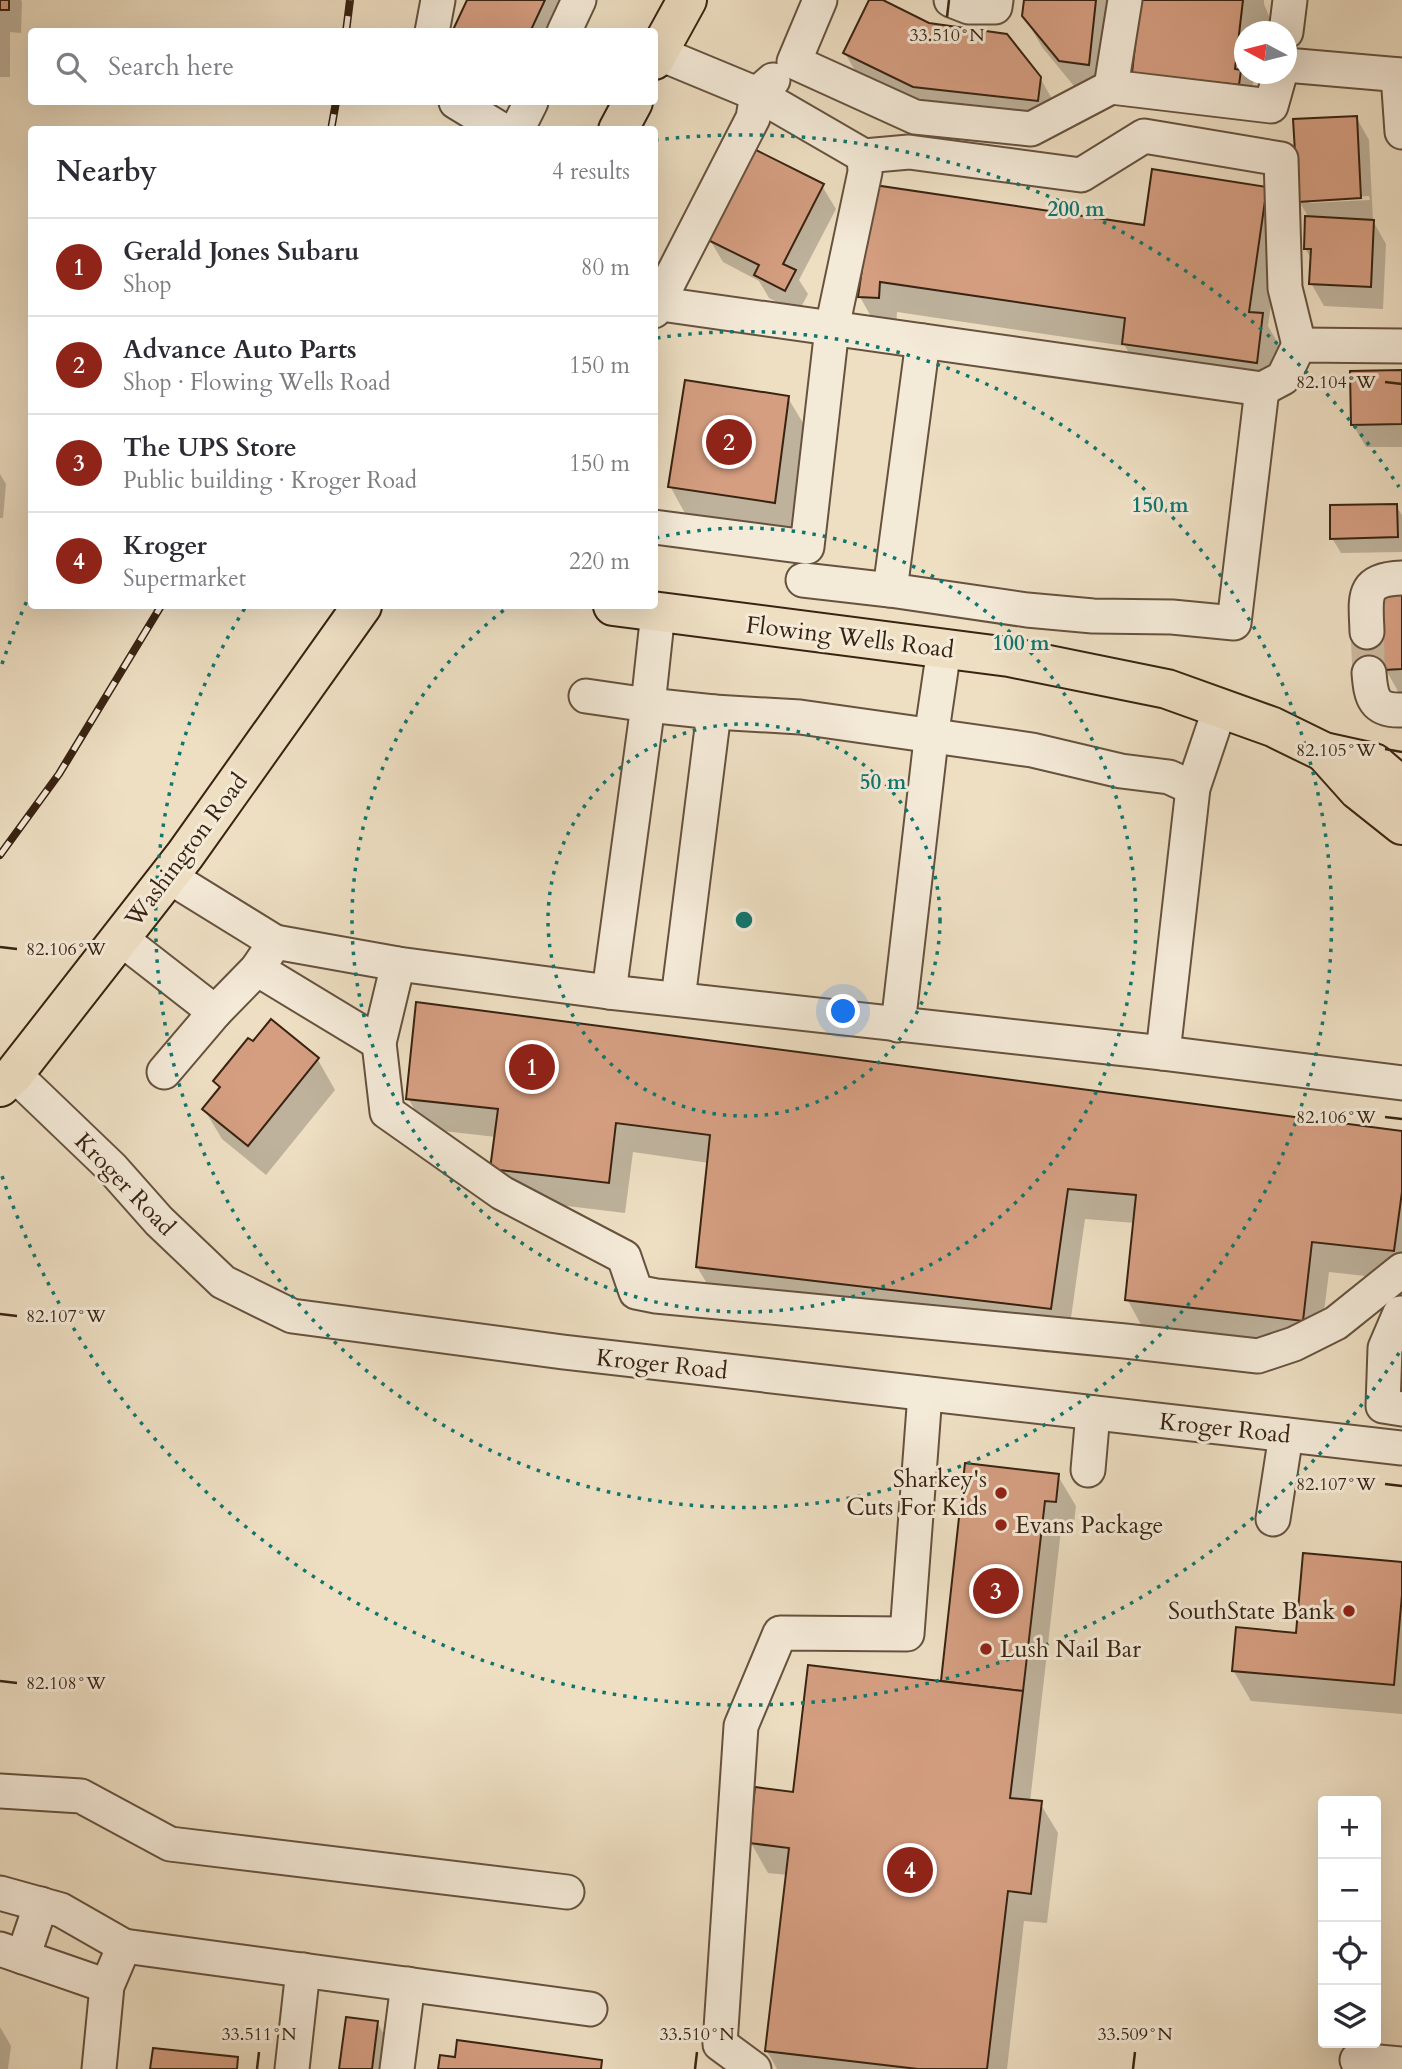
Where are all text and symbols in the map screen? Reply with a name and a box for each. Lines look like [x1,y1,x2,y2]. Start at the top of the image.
north arrow [1234,21,1297,84]
text: 33.510°N [909,23,985,48]
search box [28,28,658,105]
icon: search [52,48,90,86]
text: Search here [108,49,234,84]
text: Nearby [56,151,157,192]
text: 4 results [552,156,630,187]
text: 200 m [1047,195,1105,224]
text: Gerald Jones Subaru [123,234,360,269]
text: 1 [73,252,85,283]
text: 80 m [581,252,630,283]
text: Shop [123,269,172,300]
text: Advance Auto Parts [123,332,357,367]
text: 2 [73,350,85,381]
text: 150 m [569,350,630,381]
text: Shop · Flowing Wells Road [123,367,390,398]
text: 82.104°W [1296,370,1376,395]
pin: 2 [706,416,752,468]
text: The UPS Store [123,430,297,465]
text: 3 [73,448,85,479]
text: 150 m [569,448,630,479]
text: Public building · Kroger Road [123,465,417,496]
text: 150 m [1131,491,1189,520]
text: Kroger [123,528,207,563]
text: 4 [73,546,85,577]
text: 220 m [569,546,630,577]
text: Supermarket [123,563,246,594]
street label: Flowing Wells Road [744,608,956,667]
text: 100 m [992,629,1050,658]
text: 82.105°W [1296,738,1376,763]
street label: Washington Road [117,766,255,935]
text: 50 m [860,768,907,797]
centre of rings [732,908,756,932]
text: 82.106°W [26,937,106,962]
your location [826,994,860,1028]
pin: 1 [509,1041,555,1093]
text: 82.106°W [1296,1105,1376,1130]
street label: Kroger Road [67,1125,182,1243]
text: 82.107°W [26,1304,106,1329]
street label: Kroger Road [595,1341,729,1388]
street label: Kroger Road [1158,1405,1292,1452]
place label: Sharkey's Cuts For Kids [846,1463,987,1524]
text: 82.107°W [1296,1472,1376,1497]
marker: Sharkey's Cuts For Kids [993,1485,1009,1501]
place label: Evans Package [1015,1509,1164,1542]
marker: Evans Package [993,1517,1009,1533]
pin: 3 [973,1565,1019,1617]
place label: SouthState Bank [1168,1595,1335,1628]
marker: SouthState Bank [1341,1603,1357,1619]
place label: Lush Nail Bar [1000,1633,1141,1666]
marker: Lush Nail Bar [978,1641,994,1657]
text: 82.108°W [26,1671,106,1696]
map controls [1318,1796,1381,2048]
button: + [1318,1796,1381,1859]
pin: 4 [887,1844,933,1896]
button: − [1318,1859,1381,1922]
button: locate [1318,1922,1381,1985]
button: layers [1318,1985,1381,2048]
text: 33.511°N [221,2022,297,2047]
text: 33.510°N [659,2022,735,2047]
text: 33.509°N [1097,2022,1173,2047]

